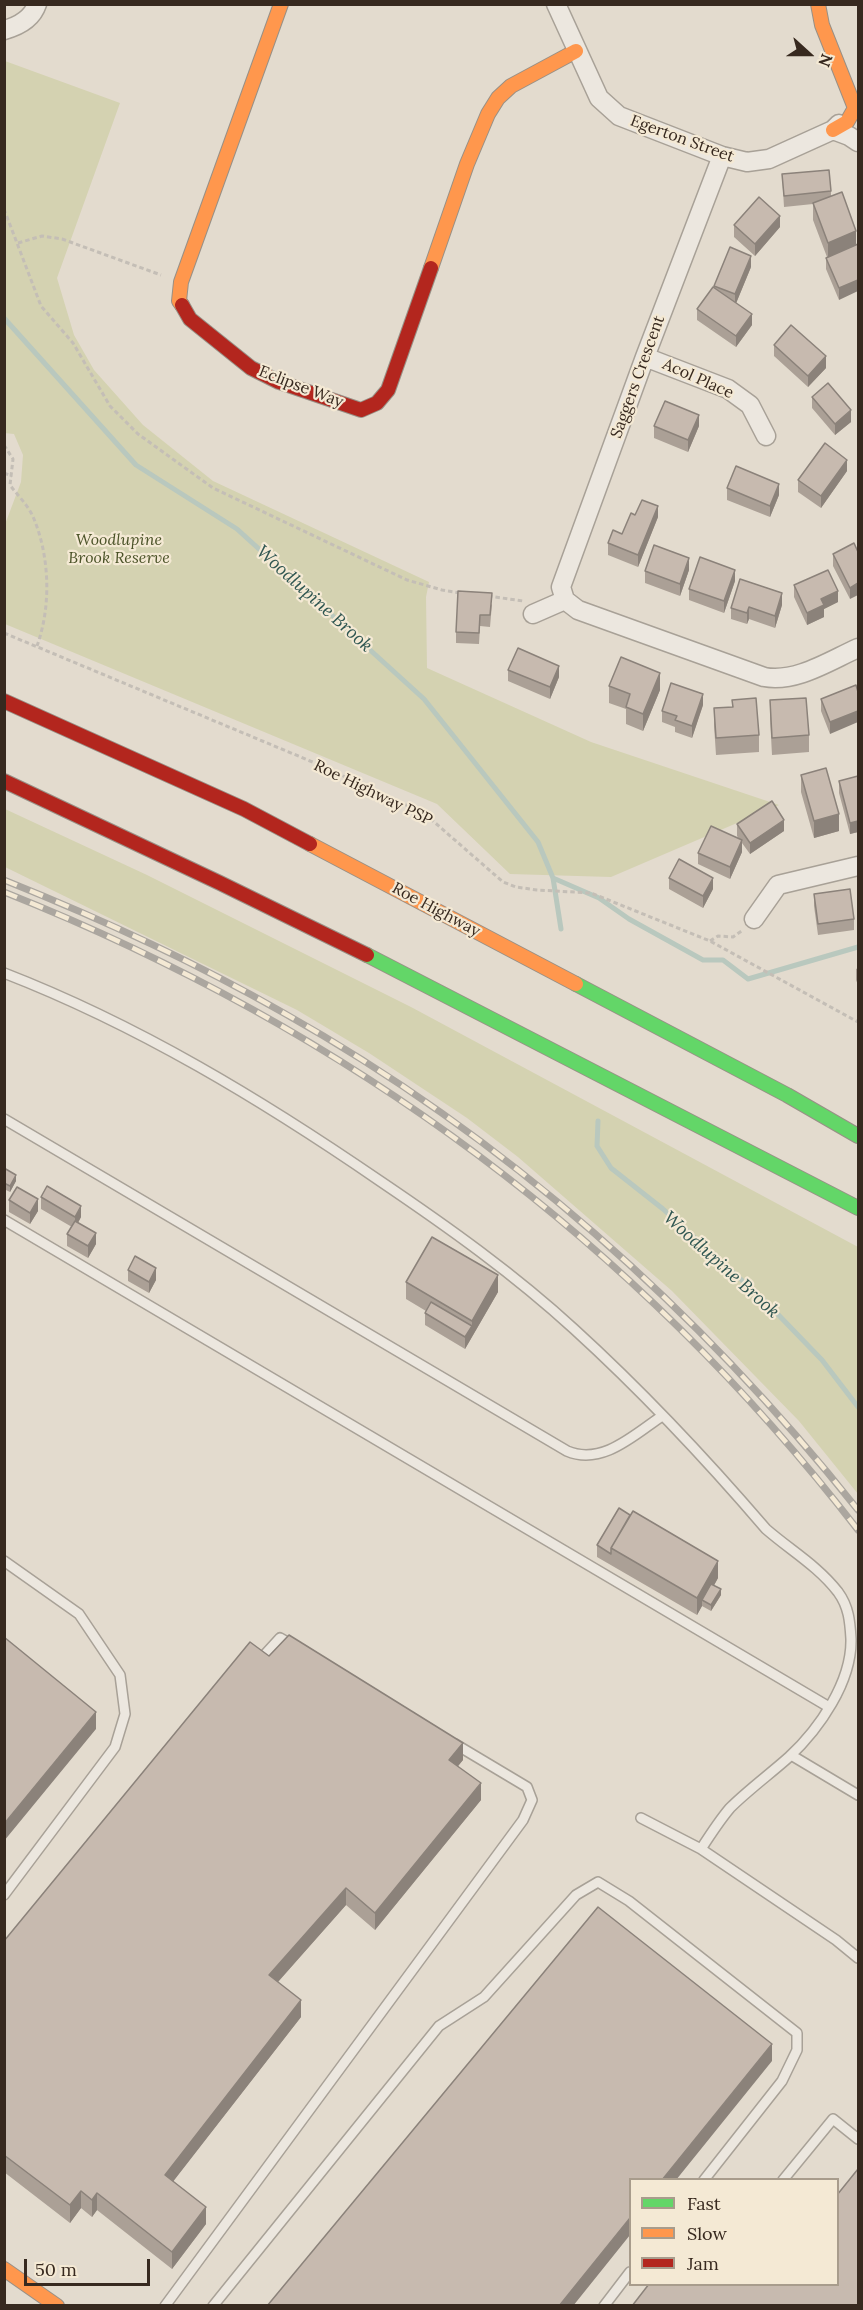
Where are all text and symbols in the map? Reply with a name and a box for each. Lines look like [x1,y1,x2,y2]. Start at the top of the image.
north arrow [779,24,839,84]
text: N [814,51,837,70]
street label: Egerton Street [627,111,737,167]
street label: Saggers Crescent [607,313,669,441]
street label: Acol Place [660,355,736,403]
street label: Eclipse Way [256,362,346,412]
park label: Woodlupine Brook Reserve [68,530,170,568]
water label: Woodlupine Brook [251,541,377,657]
street label: Roe Highway PSP [311,756,435,830]
street label: Roe Highway [389,879,483,941]
water label: Woodlupine Brook [658,1207,784,1323]
legend [629,2178,839,2286]
text: Fast [687,2192,721,2215]
text: Slow [687,2222,727,2245]
scale bar [27,2247,153,2285]
text: Jam [687,2252,719,2275]
text: 50 m [35,2258,77,2281]

